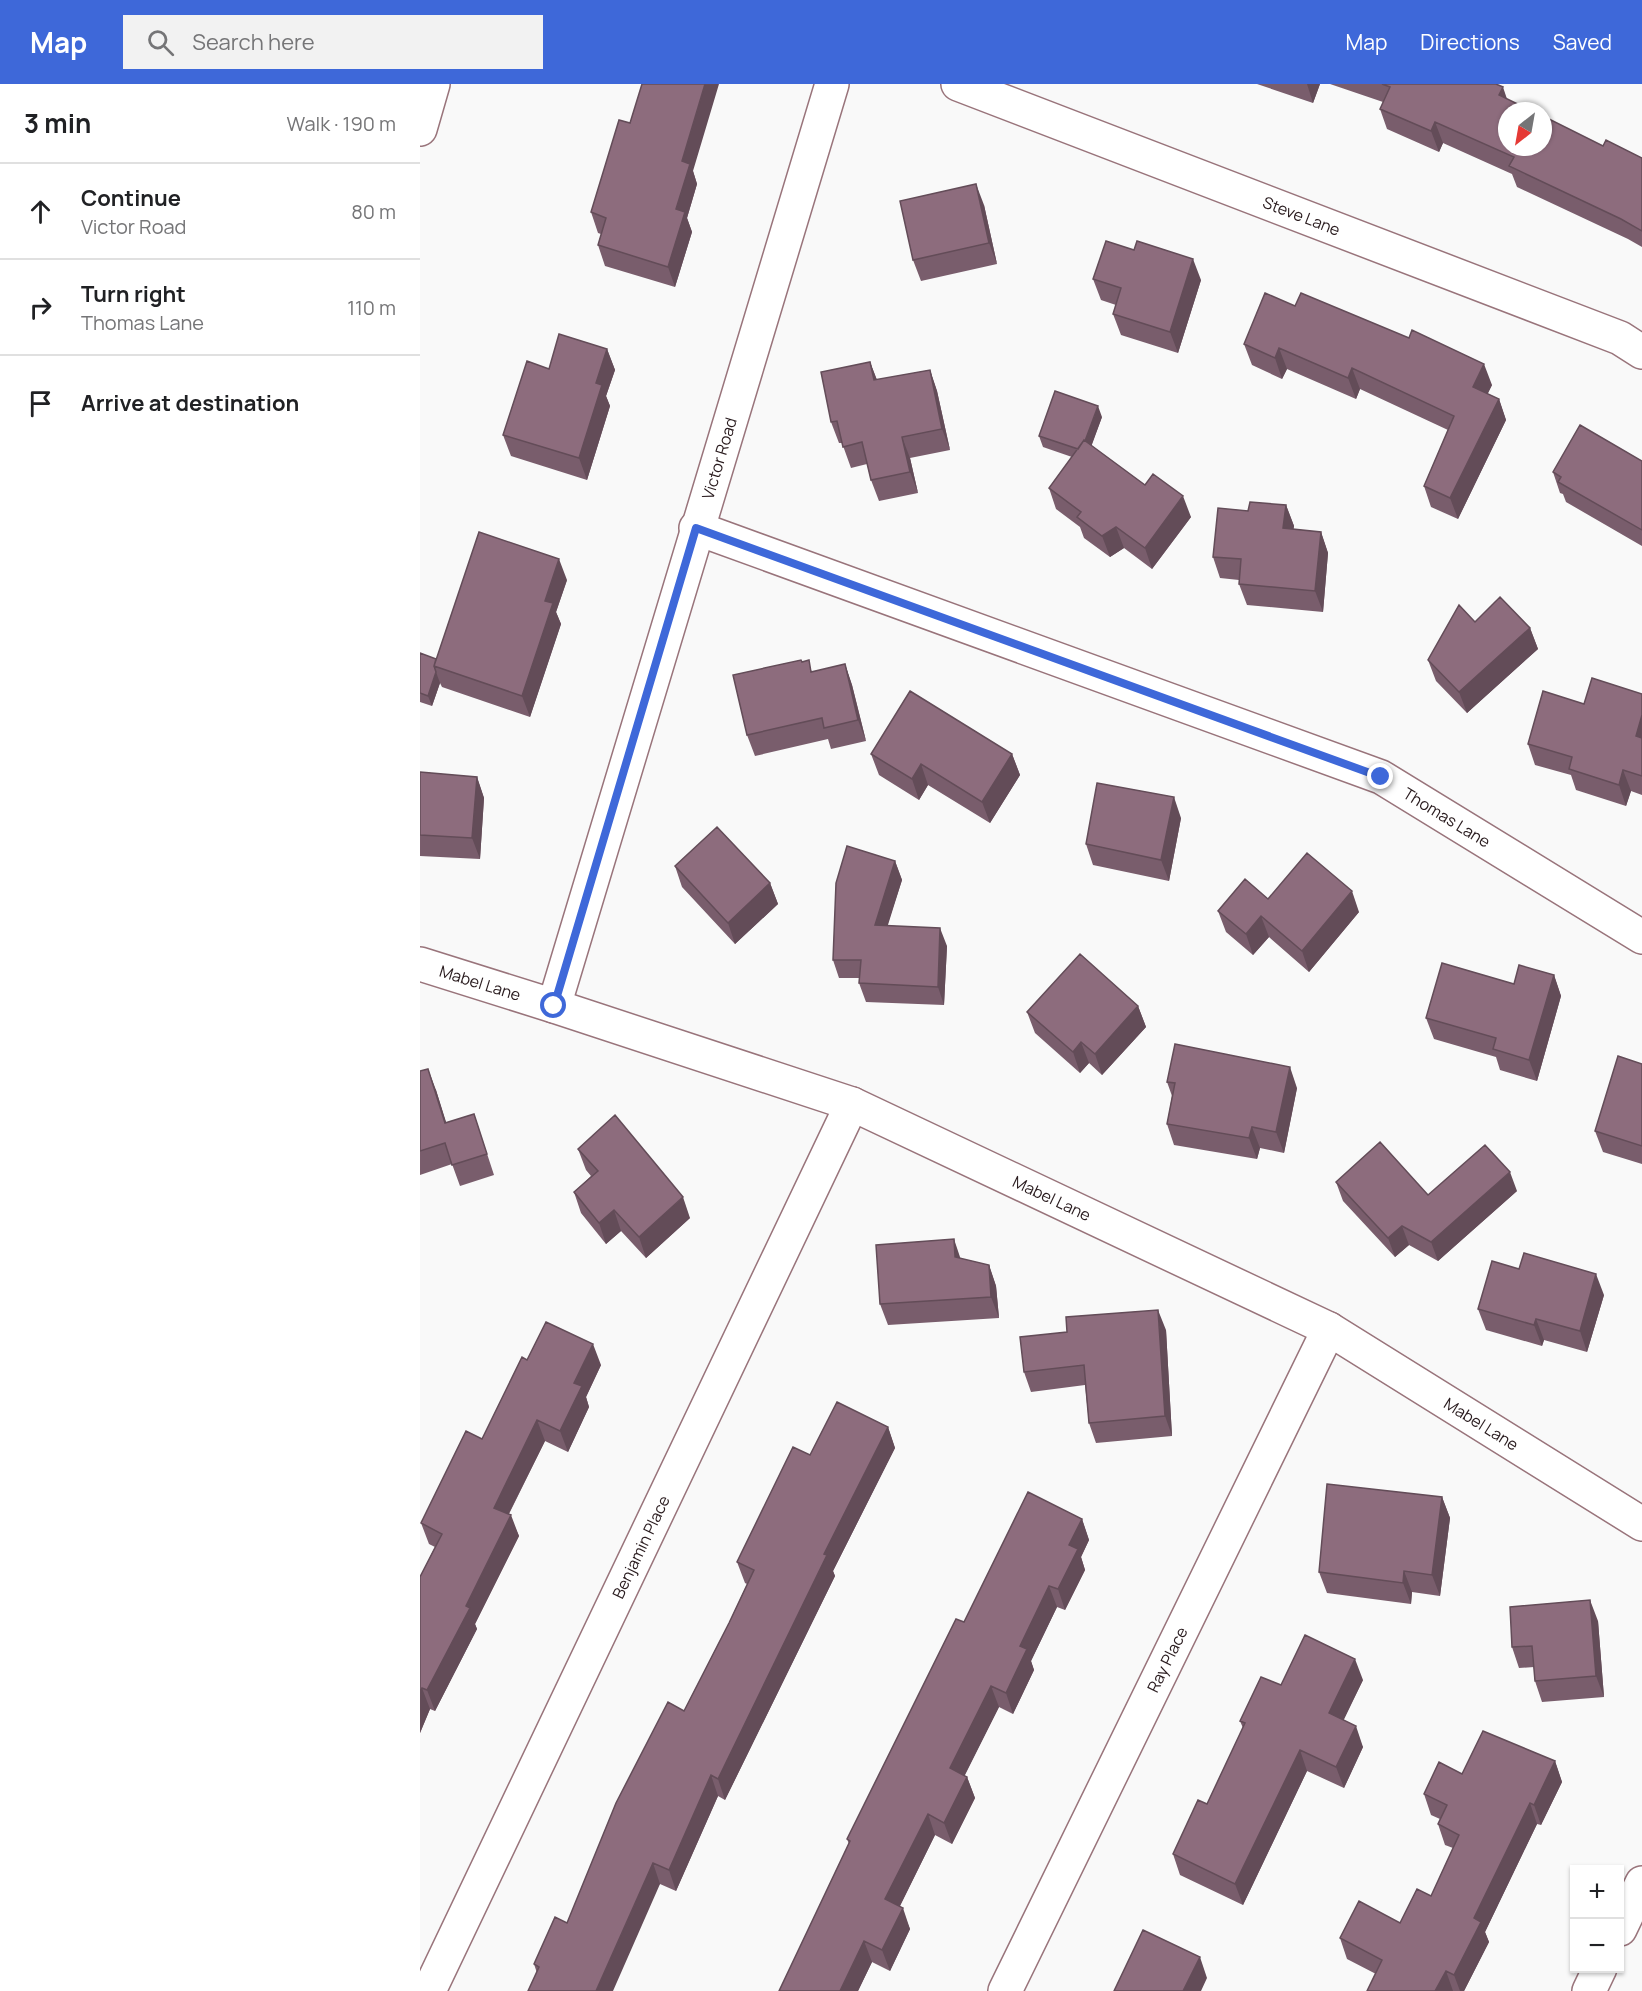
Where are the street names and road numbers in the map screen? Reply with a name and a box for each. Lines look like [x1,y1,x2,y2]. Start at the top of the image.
street label: Steve Lane [1260,191,1343,241]
street label: Victor Road [696,415,742,502]
street label: Thomas Lane [1399,782,1495,852]
street label: Mabel Lane [437,960,523,1006]
street label: Mabel Lane [1009,1170,1094,1226]
street label: Mabel Lane [1440,1392,1523,1455]
street label: Benjamin Place [607,1492,675,1602]
street label: Ray Place [1142,1623,1193,1696]

